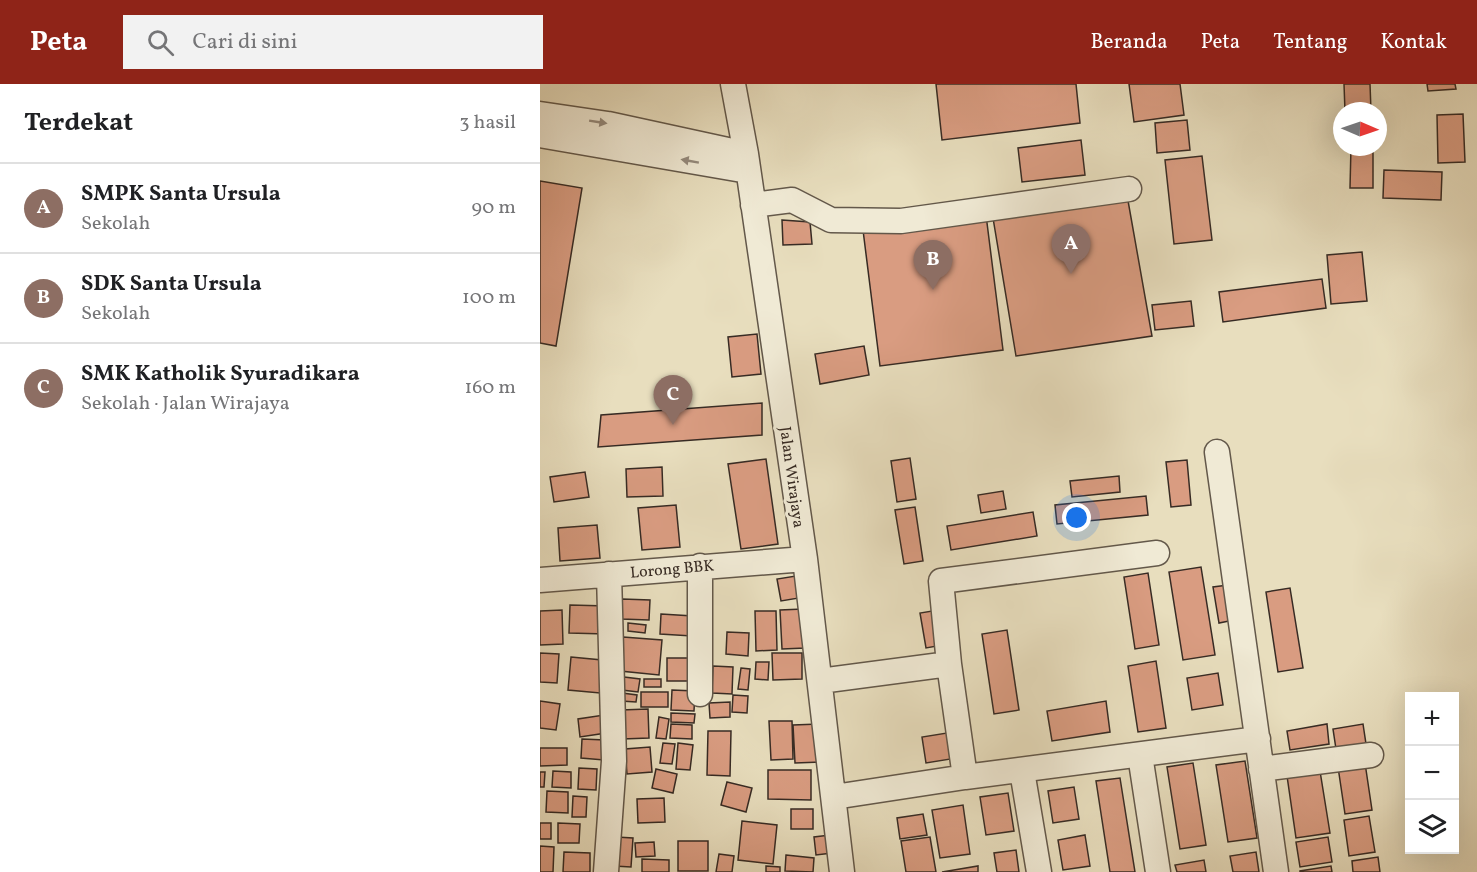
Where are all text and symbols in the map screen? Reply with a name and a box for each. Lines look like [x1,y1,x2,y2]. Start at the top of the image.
search box [123,15,543,69]
text: Peta [30,23,87,62]
icon: search [144,26,177,59]
text: Cari di sini [192,27,297,58]
text: Beranda [1090,28,1168,57]
text: Peta [1201,28,1240,57]
text: Tentang [1273,28,1348,57]
text: Kontak [1381,28,1447,57]
north arrow [1333,102,1387,156]
text: Terdekat [24,105,133,141]
text: 3 hasil [459,109,516,137]
one-way arrow [588,118,607,127]
one-way arrow [681,156,700,165]
text: SMPK Santa Ursula [81,179,281,210]
text: A [36,194,51,222]
text: 90 m [472,194,516,222]
text: Sekolah [81,210,150,238]
pin: A [1052,224,1090,274]
pin: B [914,240,952,290]
text: SDK Santa Ursula [81,269,262,300]
text: B [37,284,50,312]
text: 100 m [462,284,516,312]
text: Sekolah [81,300,150,328]
text: SMK Katholik Syuradikara [81,359,360,390]
text: C [37,374,50,402]
text: 160 m [464,374,516,402]
pin: C [654,376,692,425]
text: Sekolah · Jalan Wirajaya [81,390,290,418]
street label: Jalan Wirajaya [773,425,809,529]
your location [1062,503,1091,532]
street label: Lorong BBK [629,555,715,585]
map controls [1405,692,1459,854]
button: + [1405,692,1459,746]
button: − [1405,746,1459,800]
button: layers [1405,800,1459,854]

